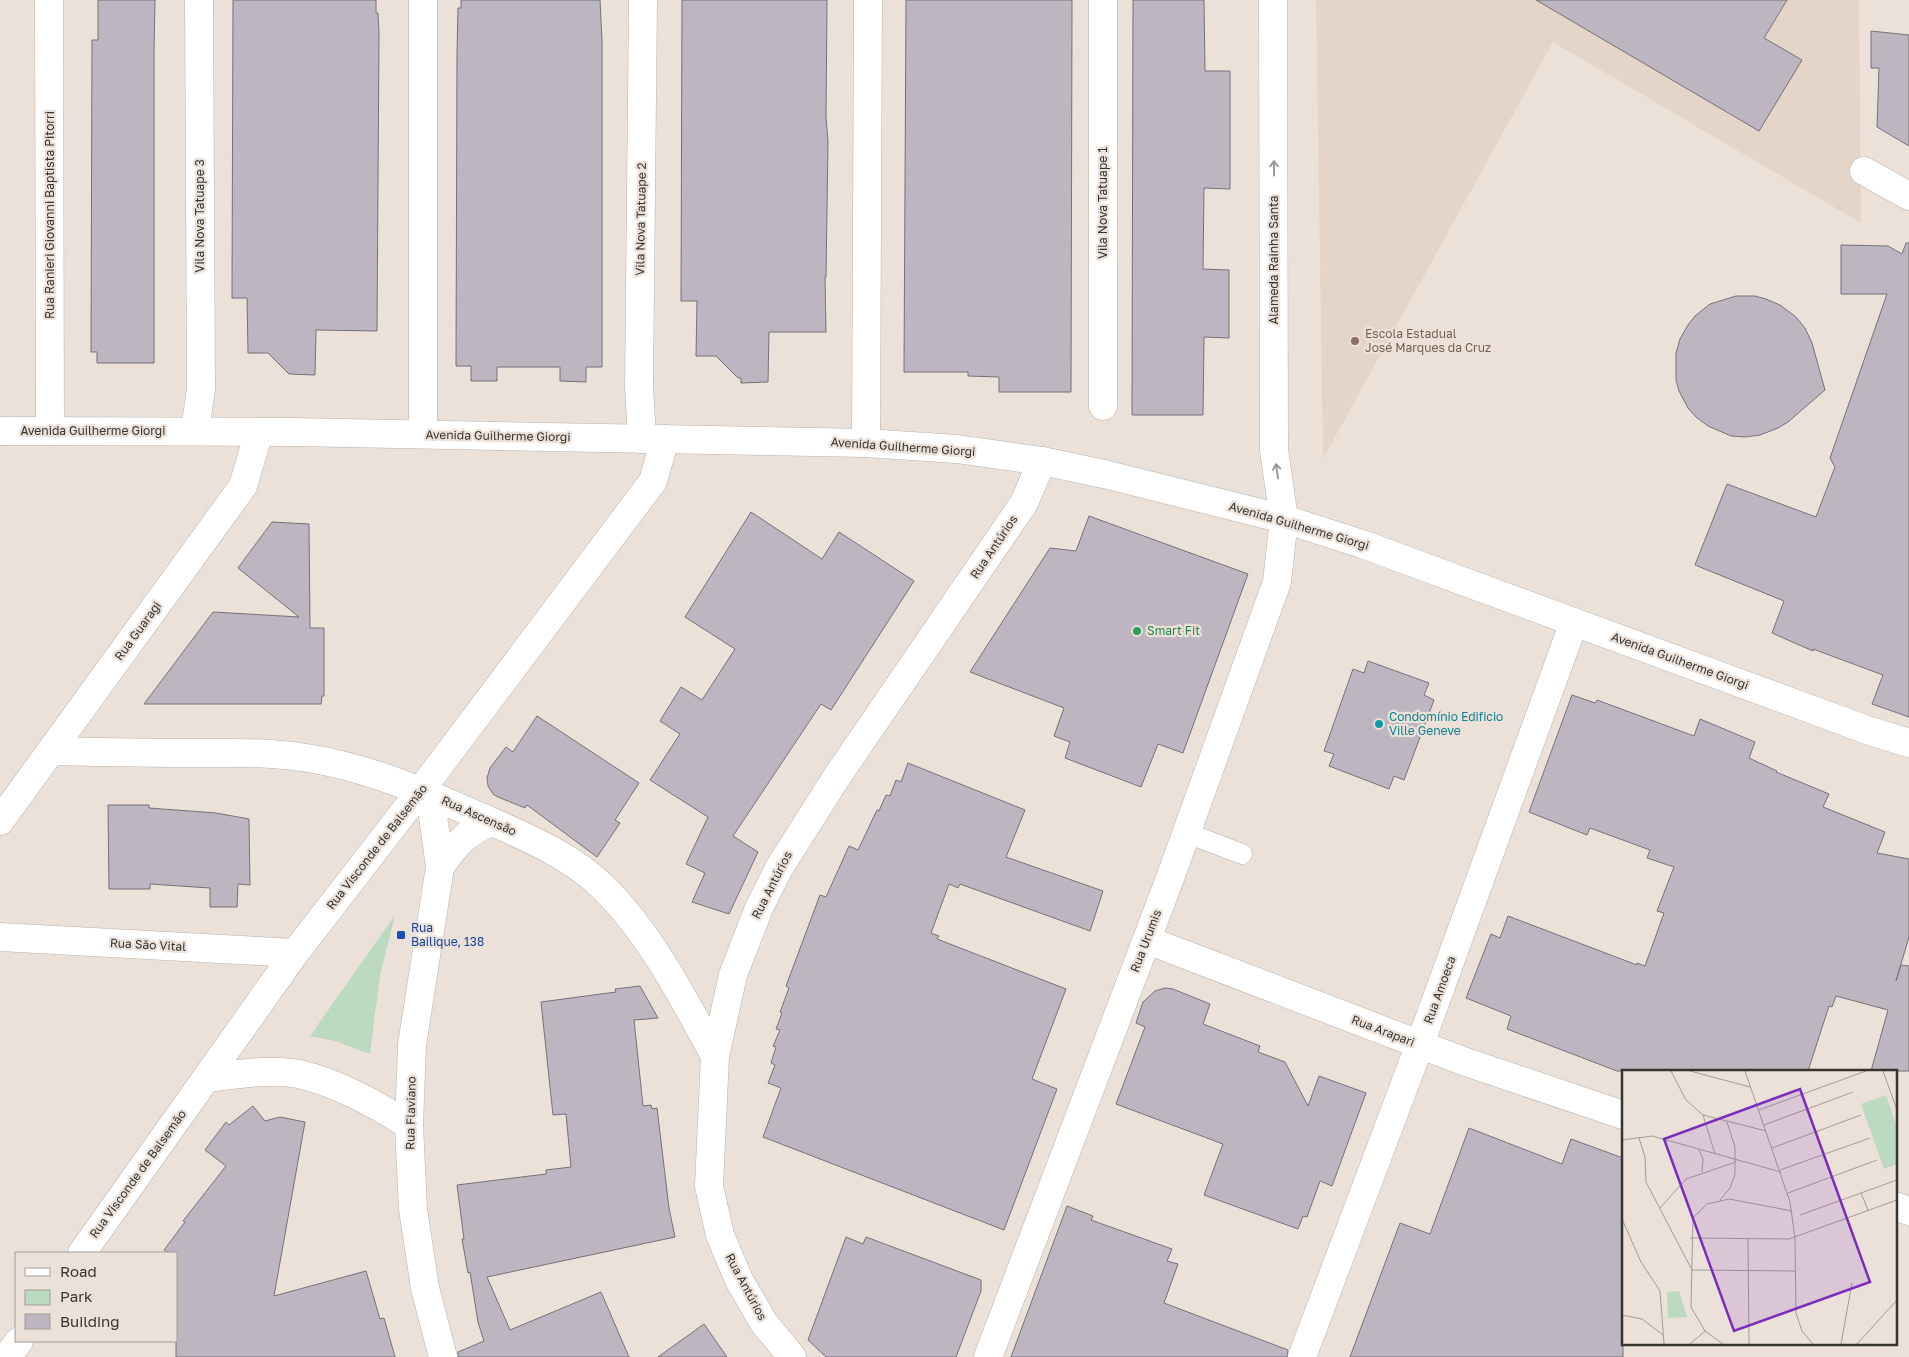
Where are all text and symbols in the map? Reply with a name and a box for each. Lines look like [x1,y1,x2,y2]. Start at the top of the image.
street label: Rua Ranieri Giovanni Baptista Pitorri [42,111,57,319]
street label: Vila Nova Tatuape 1 [1095,147,1110,259]
street label: Vila Nova Tatuape 3 [192,159,207,273]
one-way arrow [1269,161,1279,177]
street label: Vila Nova Tatuape 2 [632,162,649,276]
street label: Alameda Rainha Santa [1266,195,1281,325]
place label: Escola Estadual José Marques da Cruz [1365,326,1491,355]
marker: Escola Estadual José Marques da Cruz [1349,335,1361,347]
street label: Avenida Guilherme Giorgi [21,423,165,438]
street label: Avenida Guilherme Giorgi [425,427,571,444]
street label: Avenida Guilherme Giorgi [830,434,976,459]
one-way arrow [1271,463,1281,479]
street label: Avenida Guilherme Giorgi [1227,498,1371,553]
street label: Rua Antúrios [967,512,1020,581]
street label: Rua Guaragi [111,598,164,663]
place label: Smart Fit [1147,623,1200,638]
marker: Smart Fit [1131,625,1143,637]
street label: Avenida Guilherme Giorgi [1610,629,1751,692]
place label: Condomínio Edificio Ville Geneve [1389,709,1503,738]
marker: Condomínio Edificio Ville Geneve [1373,718,1385,730]
street label: Rua Visconde de Balsemão [323,781,430,912]
street label: Rua Ascensão [439,792,519,839]
street label: Rua Antúrios [748,848,795,921]
street label: Rua Urumis [1127,907,1164,974]
place label: Rua Bailique, 138 [411,920,484,949]
marker: Rua Bailique, 138 [395,929,407,941]
street label: Rua São Vital [110,935,187,954]
street label: Rua Amoeca [1420,954,1459,1026]
street label: Rua Arapari [1349,1012,1417,1049]
inset map [1622,1070,1896,1344]
street label: Rua Flaviano [402,1076,419,1150]
street label: Rua Visconde de Balsemão [86,1107,189,1241]
street label: Rua Antúrios [723,1251,770,1323]
legend [15,1252,178,1342]
text: Road [60,1262,97,1280]
text: Park [60,1287,93,1305]
text: Building [60,1312,120,1330]

